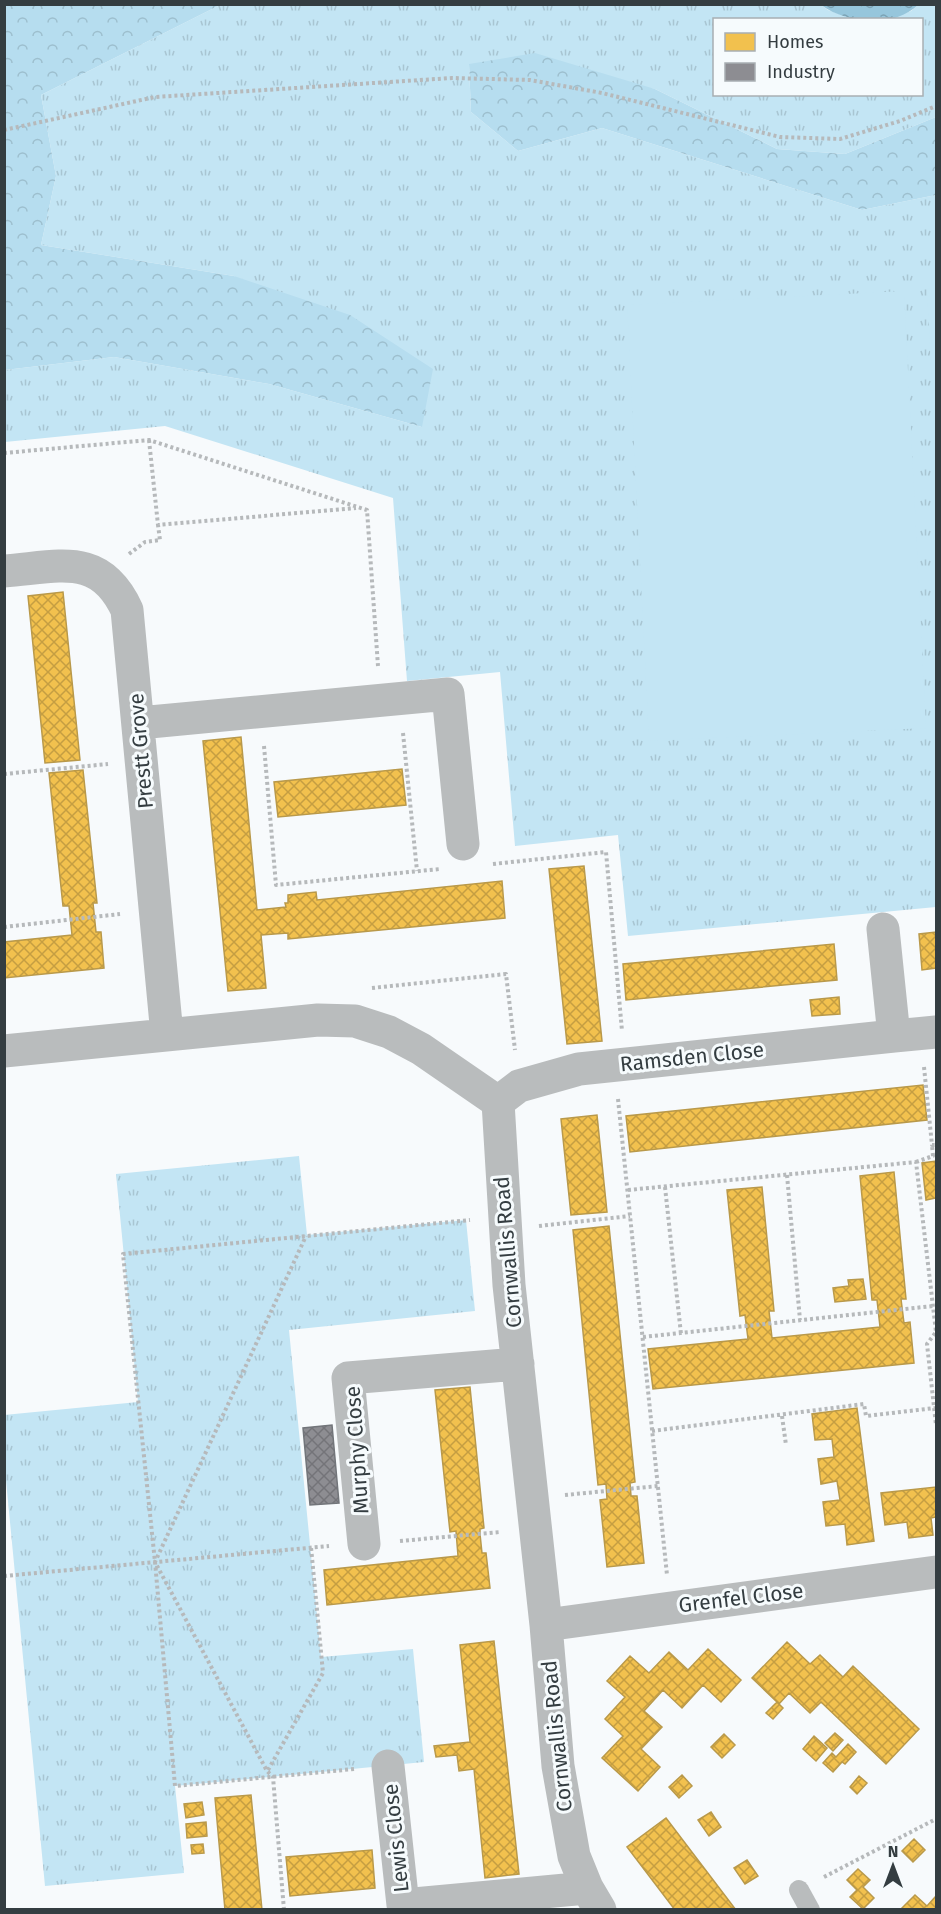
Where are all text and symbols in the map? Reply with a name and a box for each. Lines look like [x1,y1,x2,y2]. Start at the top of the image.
legend [713,18,923,96]
text: Homes [767,31,823,53]
text: Industry [767,61,835,83]
street label: Prestt Grove [123,692,159,810]
street label: Ramsden Close [619,1037,765,1077]
street label: Cornwallis Road [488,1175,528,1329]
street label: Murphy Close [340,1385,374,1515]
street label: Grenfel Close [677,1577,805,1619]
street label: Cornwallis Road [536,1659,578,1813]
street label: Lewis Close [377,1783,415,1893]
north arrow [863,1836,923,1896]
text: N [888,1842,898,1861]

